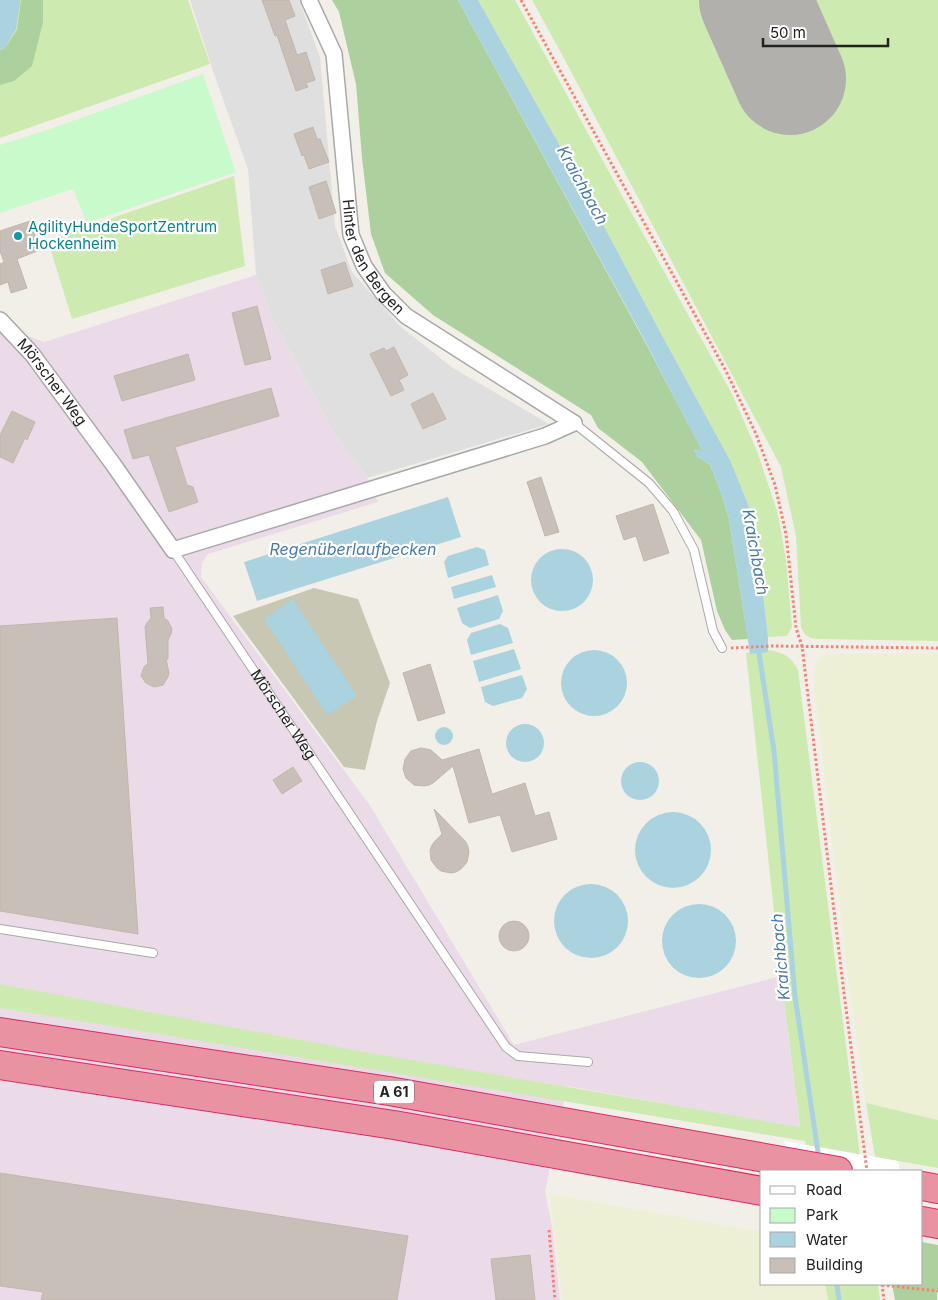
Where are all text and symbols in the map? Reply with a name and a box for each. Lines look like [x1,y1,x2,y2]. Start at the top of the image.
scale bar [763,15,888,47]
text: 50 m [770,23,806,42]
water label: Kraichbach [553,142,613,228]
street label: Hinter den Bergen [339,198,409,318]
place label: AgilityHundeSportZentrum Hockenheim [28,217,217,253]
marker: AgilityHundeSportZentrum Hockenheim [12,230,24,242]
street label: Mörscher Weg [13,334,91,429]
water label: Kraichbach [739,507,773,597]
water label: Regenüberlaufbecken [270,539,436,559]
street label: Mörscher Weg [247,666,321,763]
water label: Kraichbach [766,913,794,1001]
road number: A 61 [374,1080,414,1104]
legend [760,1170,923,1285]
text: Road [806,1180,842,1199]
text: Park [806,1205,839,1224]
text: Water [806,1230,848,1249]
text: Building [806,1255,863,1274]

